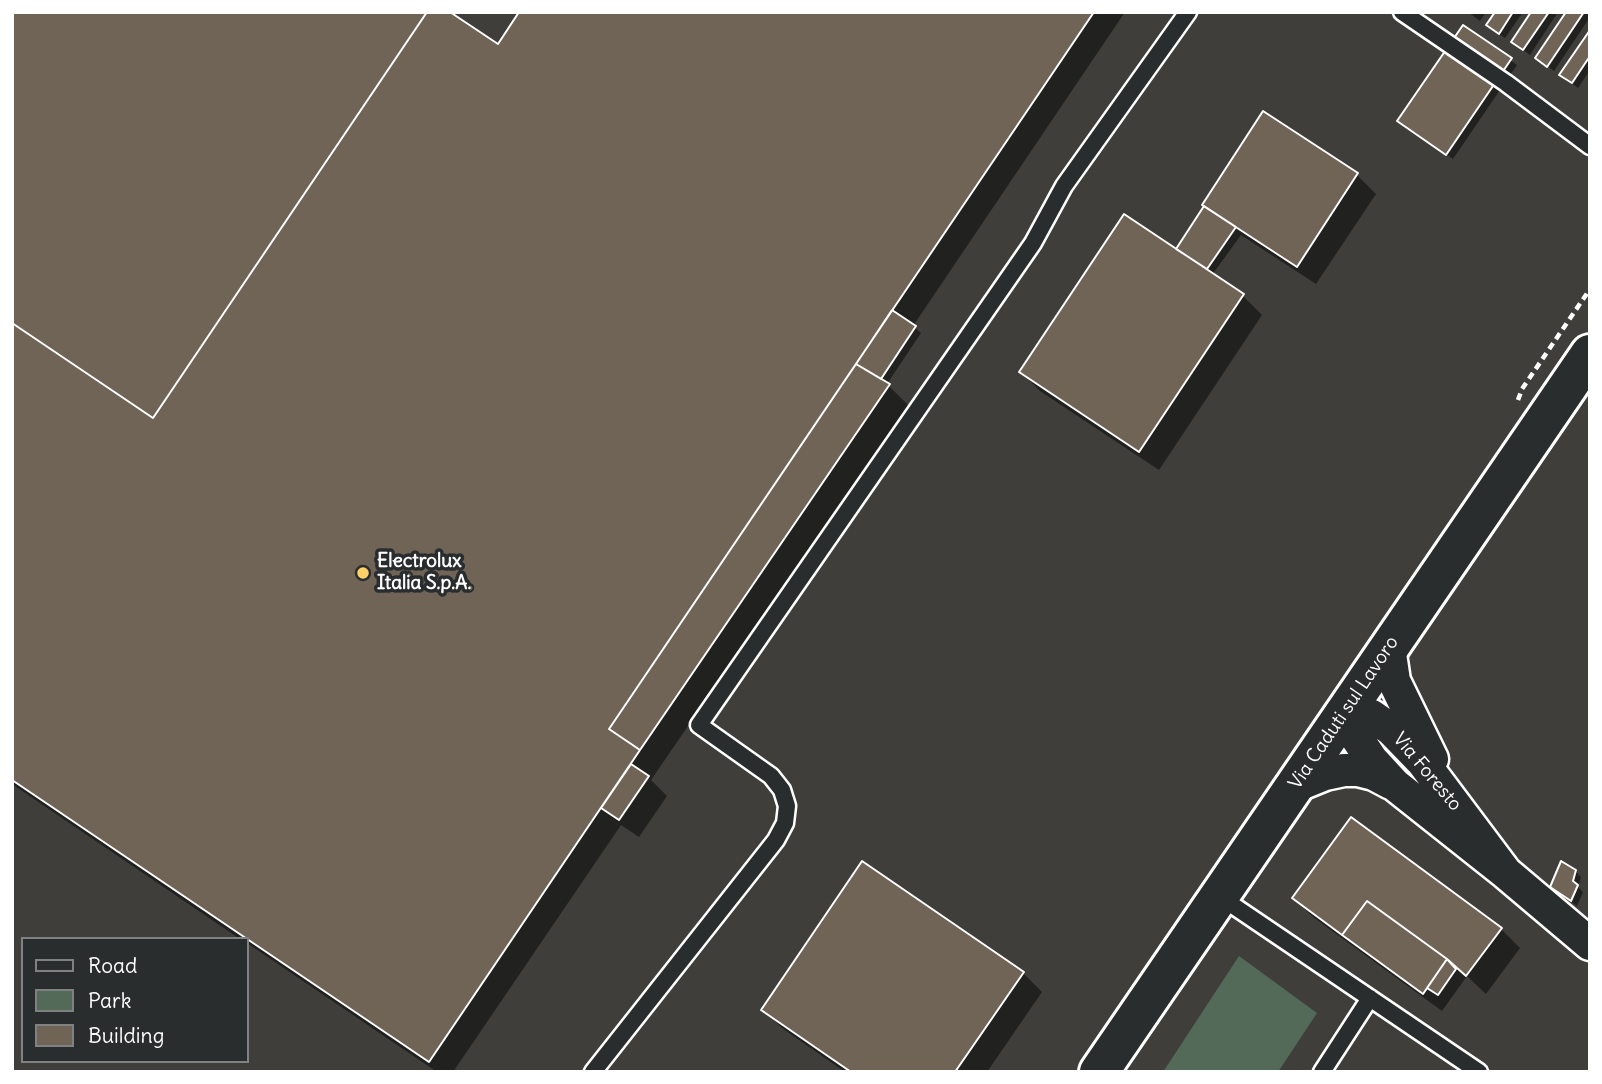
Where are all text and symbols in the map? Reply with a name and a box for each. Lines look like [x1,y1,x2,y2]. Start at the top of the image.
place label: Electrolux Italia S.p.A. [377,551,471,595]
marker: Electrolux Italia S.p.A. [355,565,371,581]
street label: Via Caduti sul Lavoro [1284,632,1404,794]
street label: Via Foresto [1388,728,1466,816]
legend [21,937,248,1063]
text: Road [88,952,137,979]
text: Park [88,987,131,1014]
text: Building [88,1022,164,1049]

